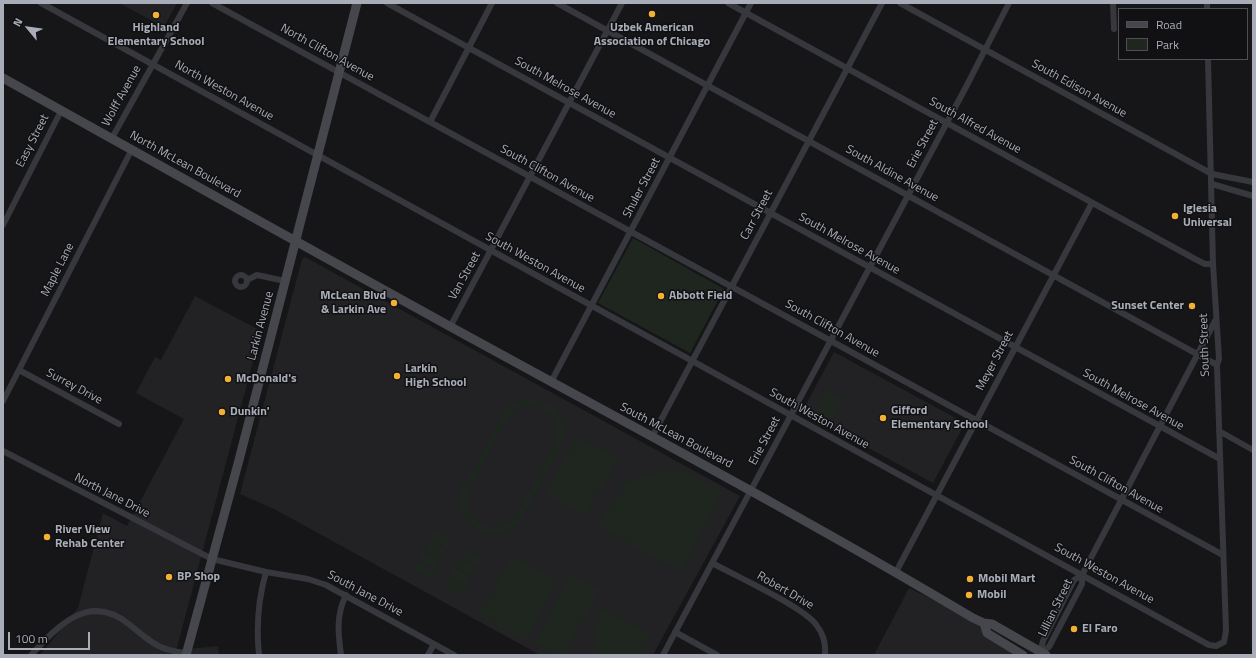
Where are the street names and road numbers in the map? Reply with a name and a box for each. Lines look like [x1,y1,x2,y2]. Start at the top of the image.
street label: North Clifton Avenue [278,21,376,85]
street label: South Melrose Avenue [512,54,618,122]
street label: South Edison Avenue [1029,57,1129,121]
street label: North Weston Avenue [172,58,276,124]
street label: Wolff Avenue [99,63,145,129]
street label: South Alfred Avenue [926,95,1024,157]
street label: Easy Street [14,112,52,170]
street label: Erie Street [904,117,942,171]
street label: North McLean Boulevard [127,128,243,202]
street label: South Clifton Avenue [497,142,597,206]
street label: South Aldine Avenue [843,142,941,206]
street label: Shuler Street [620,156,664,220]
street label: Carr Street [738,188,776,242]
street label: South Melrose Avenue [796,210,902,278]
street label: South Weston Avenue [483,230,587,296]
street label: Maple Lane [38,241,78,299]
street label: Van Street [446,249,484,303]
street label: Larkin Avenue [245,290,277,362]
street label: South Clifton Avenue [782,297,882,361]
street label: South Street [1197,313,1213,377]
street label: Meyer Street [973,329,1017,393]
street label: Surrey Drive [43,366,105,408]
street label: South Melrose Avenue [1080,366,1186,434]
street label: South Weston Avenue [767,386,871,452]
street label: South McLean Boulevard [617,400,735,472]
street label: Erie Street [746,414,784,468]
street label: South Clifton Avenue [1066,453,1166,517]
street label: North Jane Drive [72,471,152,521]
street label: South Weston Avenue [1052,541,1156,607]
street label: South Jane Drive [325,568,405,620]
street label: Robert Drive [754,569,816,613]
street label: Lillian Street [1036,577,1076,639]

